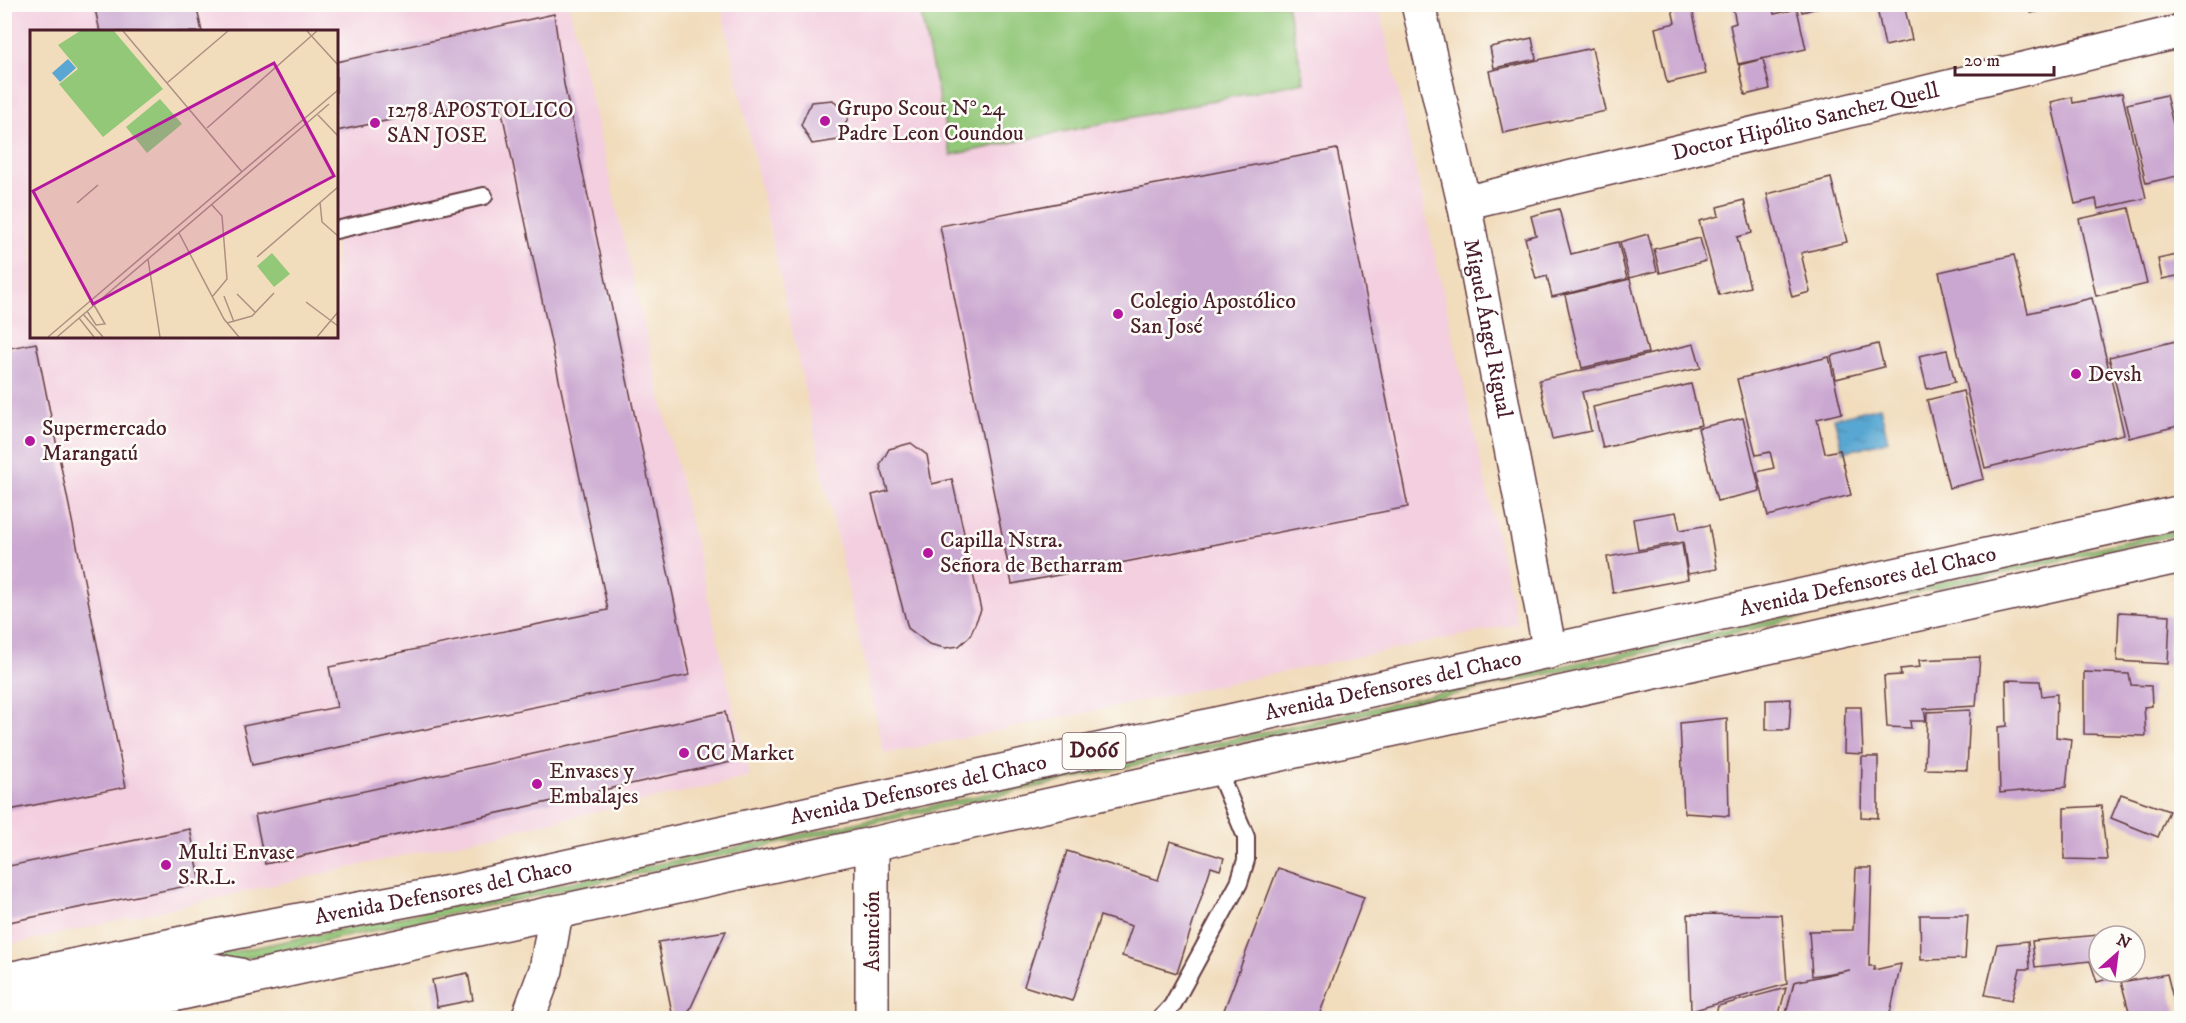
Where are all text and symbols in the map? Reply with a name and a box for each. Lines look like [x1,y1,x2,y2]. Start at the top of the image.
inset map [30,30,338,338]
scale bar [1955,39,2054,77]
text: 20 m [1964,50,2000,72]
street label: Doctor Hipólito Sanchez Quell [1669,76,1942,166]
place label: Grupo Scout N° 24 Padre Leon Coundou [837,95,1024,147]
place label: 1278 APOSTOLICO SAN JOSE [387,97,574,149]
marker: Grupo Scout N° 24 Padre Leon Coundou [818,114,832,128]
marker: 1278 APOSTOLICO SAN JOSE [368,116,382,130]
street label: Miguel Ángel Rigual [1458,237,1518,421]
place label: Colegio Apostólico San José [1130,288,1296,340]
marker: Colegio Apostólico San José [1111,307,1125,321]
place label: Devsh [2088,361,2143,388]
marker: Devsh [2069,367,2083,381]
place label: Supermercado Marangatú [42,415,167,467]
marker: Supermercado Marangatú [23,434,37,448]
place label: Capilla Nstra. Señora de Betharram [940,527,1123,579]
street label: Avenida Defensores del Chaco [1737,540,1999,622]
marker: Capilla Nstra. Señora de Betharram [921,546,935,560]
street label: Avenida Defensores del Chaco [1262,644,1524,726]
road number: D066 [1062,733,1126,769]
place label: CC Market [696,740,794,767]
marker: CC Market [677,746,691,760]
street label: Avenida Defensores del Chaco [787,748,1049,831]
place label: Envases y Embalajes [549,758,638,810]
marker: Envases y Embalajes [530,777,544,791]
place label: Multi Envase S.R.L. [178,839,295,891]
street label: Avenida Defensores del Chaco [312,852,574,931]
marker: Multi Envase S.R.L. [159,858,173,872]
street label: Asunción [859,890,886,971]
north arrow [2087,924,2147,984]
text: N [2113,930,2134,954]

